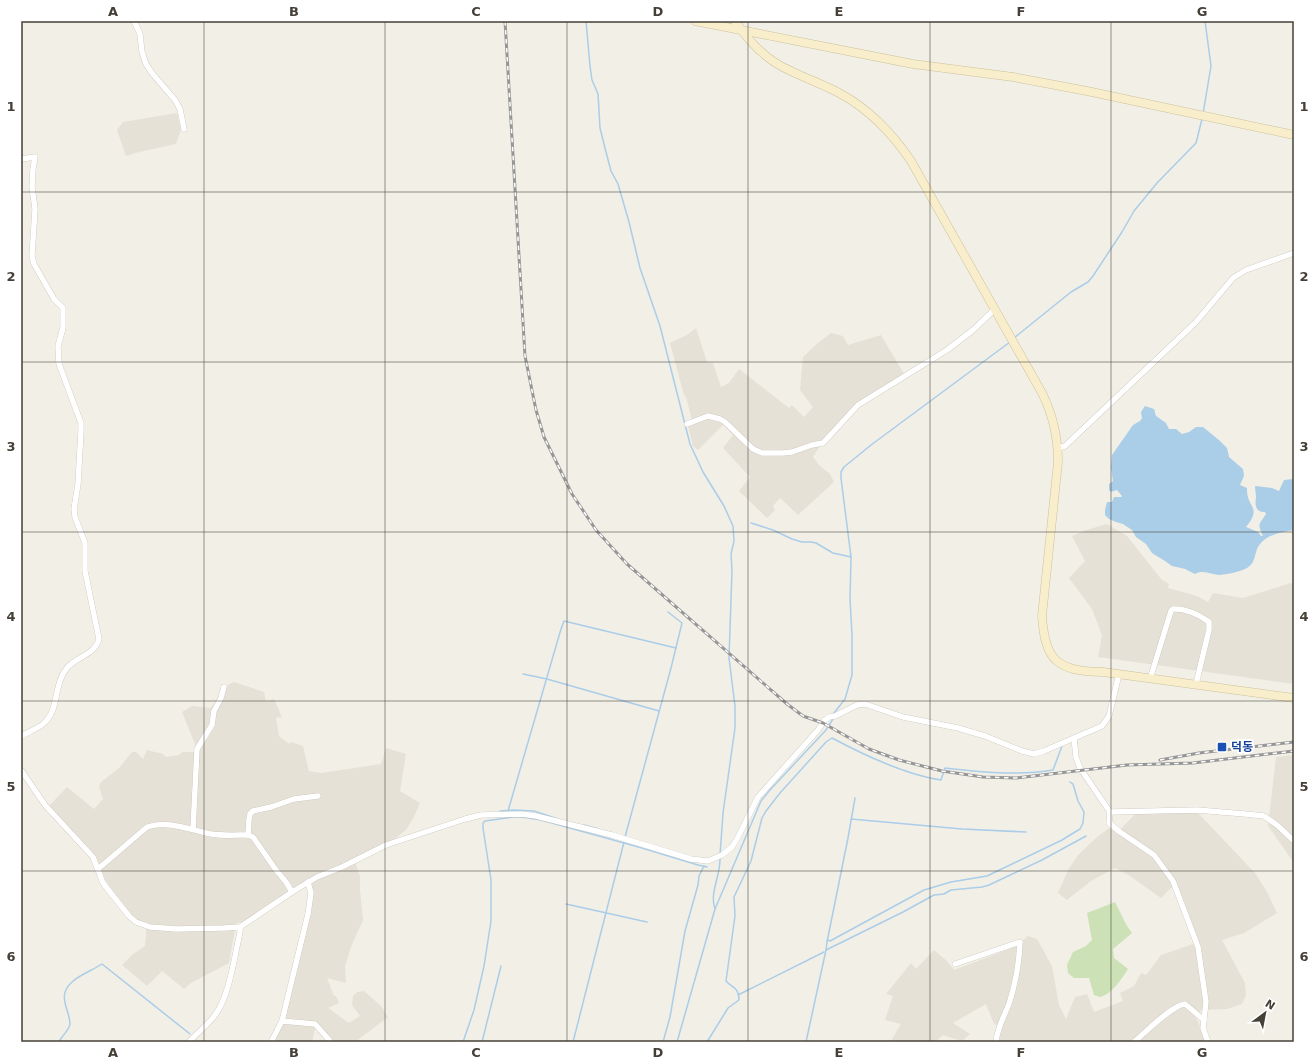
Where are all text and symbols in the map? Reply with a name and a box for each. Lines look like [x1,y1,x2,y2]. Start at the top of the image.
text: A [108,4,118,19]
text: B [289,4,299,19]
text: C [471,4,481,19]
text: D [653,4,664,19]
text: E [835,4,843,19]
text: F [1017,4,1025,19]
text: G [1197,4,1207,19]
text: 1 [6,99,16,114]
text: 1 [1299,99,1309,114]
text: 2 [6,269,16,284]
text: 2 [1299,269,1309,284]
text: 3 [6,439,16,454]
text: 3 [1299,439,1309,454]
text: 4 [6,609,16,624]
text: 4 [1299,609,1309,624]
place label: 덕동 [1231,740,1253,754]
marker: 덕동 [1216,741,1228,753]
text: 5 [6,779,16,794]
text: 5 [1299,779,1309,794]
text: 6 [6,949,16,964]
text: 6 [1299,949,1309,964]
north arrow [1245,993,1285,1033]
text: N [1263,997,1277,1013]
text: A [108,1045,118,1060]
text: B [289,1045,299,1060]
text: C [471,1045,481,1060]
text: D [653,1045,664,1060]
text: E [835,1045,843,1060]
text: F [1017,1045,1025,1060]
text: G [1197,1045,1207,1060]

